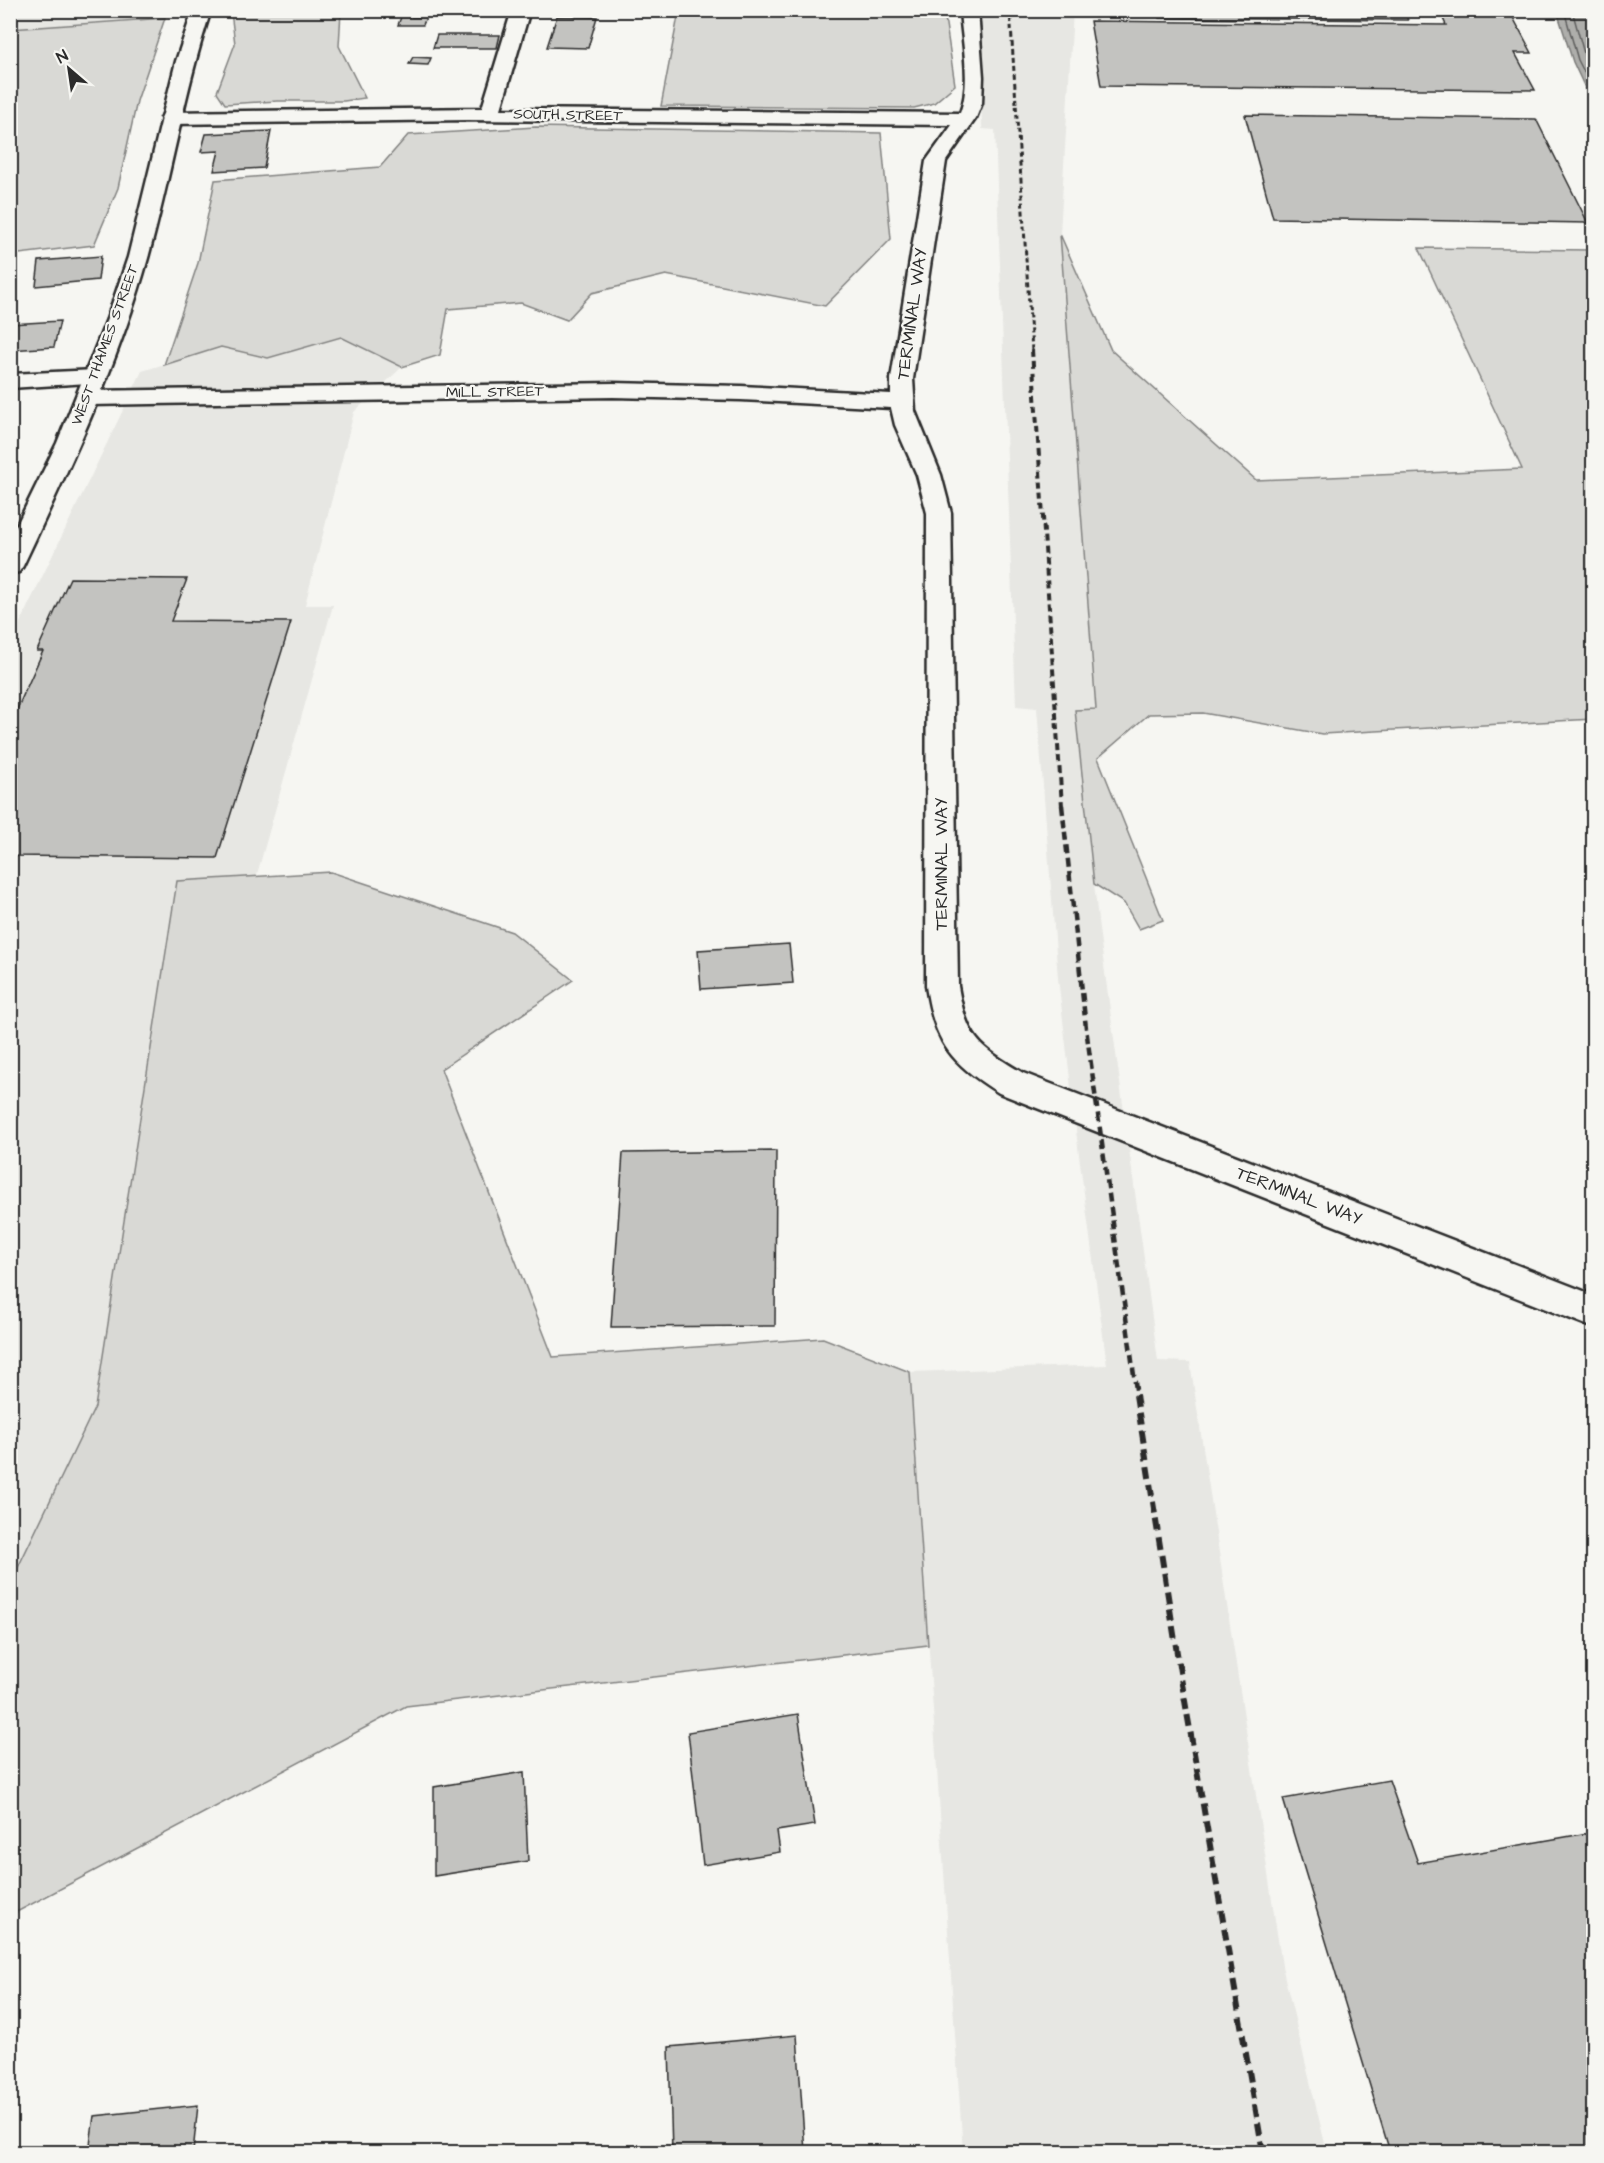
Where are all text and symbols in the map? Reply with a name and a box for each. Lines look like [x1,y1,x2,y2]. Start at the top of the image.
north arrow [39,39,99,99]
text: N [52,45,72,69]
street label: SOUTH STREET [513,104,623,126]
street label: TERMINAL WAY [890,246,934,382]
street label: WEST THAMES STREET [66,261,144,428]
street label: MILL STREET [446,381,545,403]
street label: TERMINAL WAY [929,797,954,930]
street label: TERMINAL WAY [1232,1161,1366,1232]

